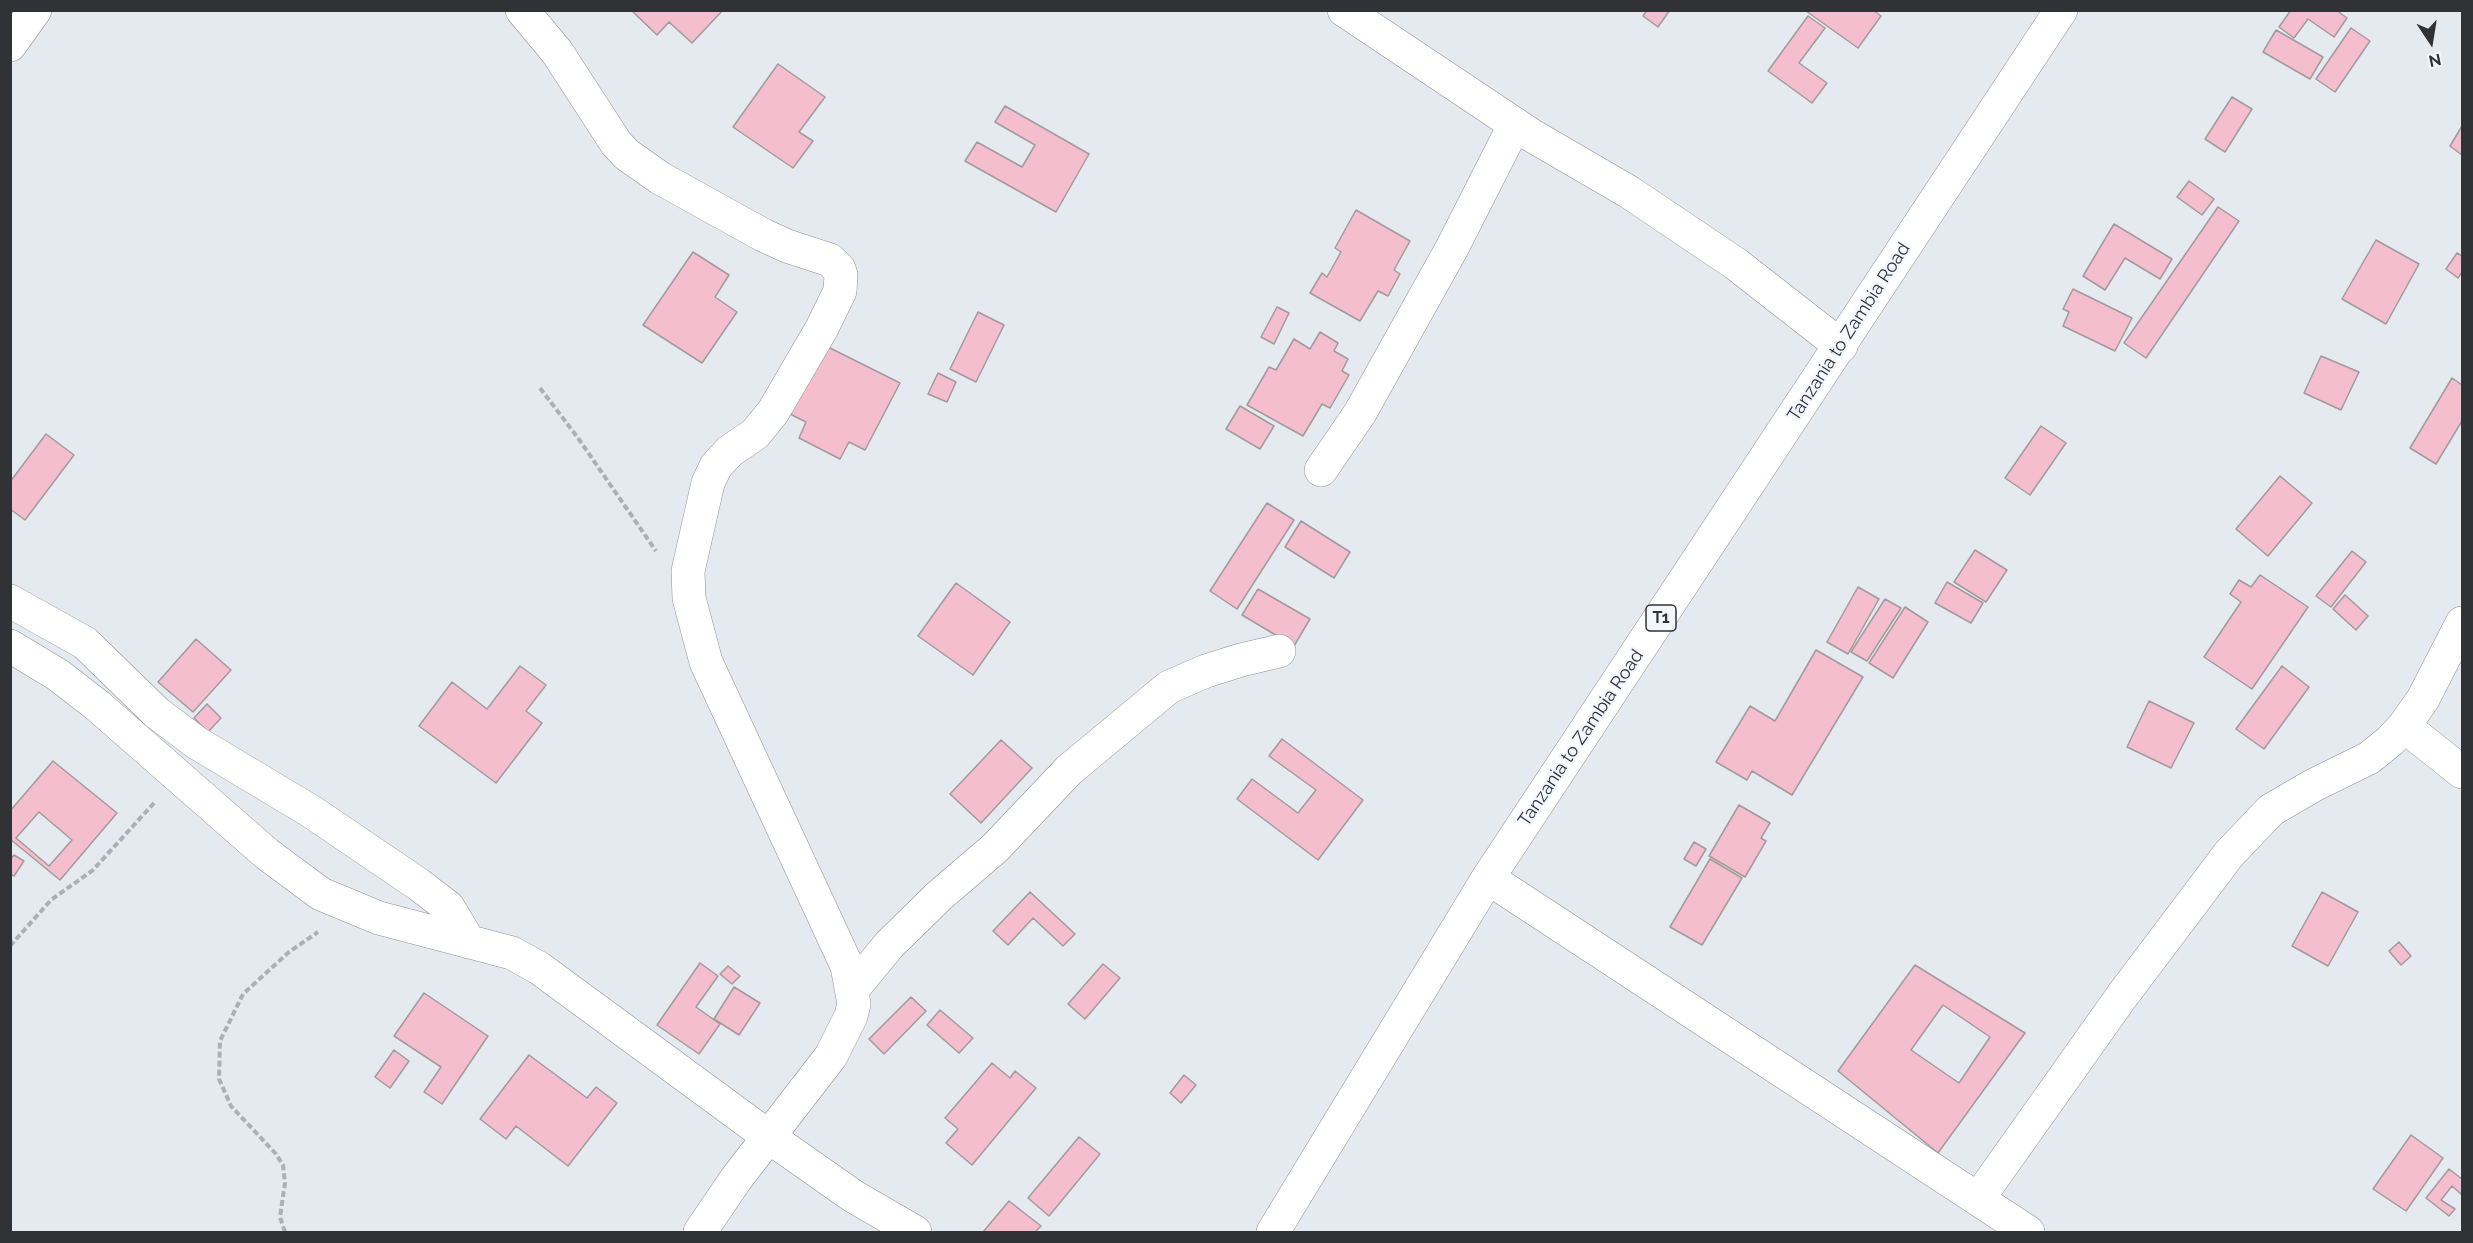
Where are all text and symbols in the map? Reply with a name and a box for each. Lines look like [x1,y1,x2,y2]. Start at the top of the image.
north arrow [2401,12,2461,72]
text: N [2427,50,2443,71]
street label: Tanzania to Zambia Road [1783,239,1915,425]
road number: T1 [1646,605,1676,631]
street label: Tanzania to Zambia Road [1514,646,1648,830]

